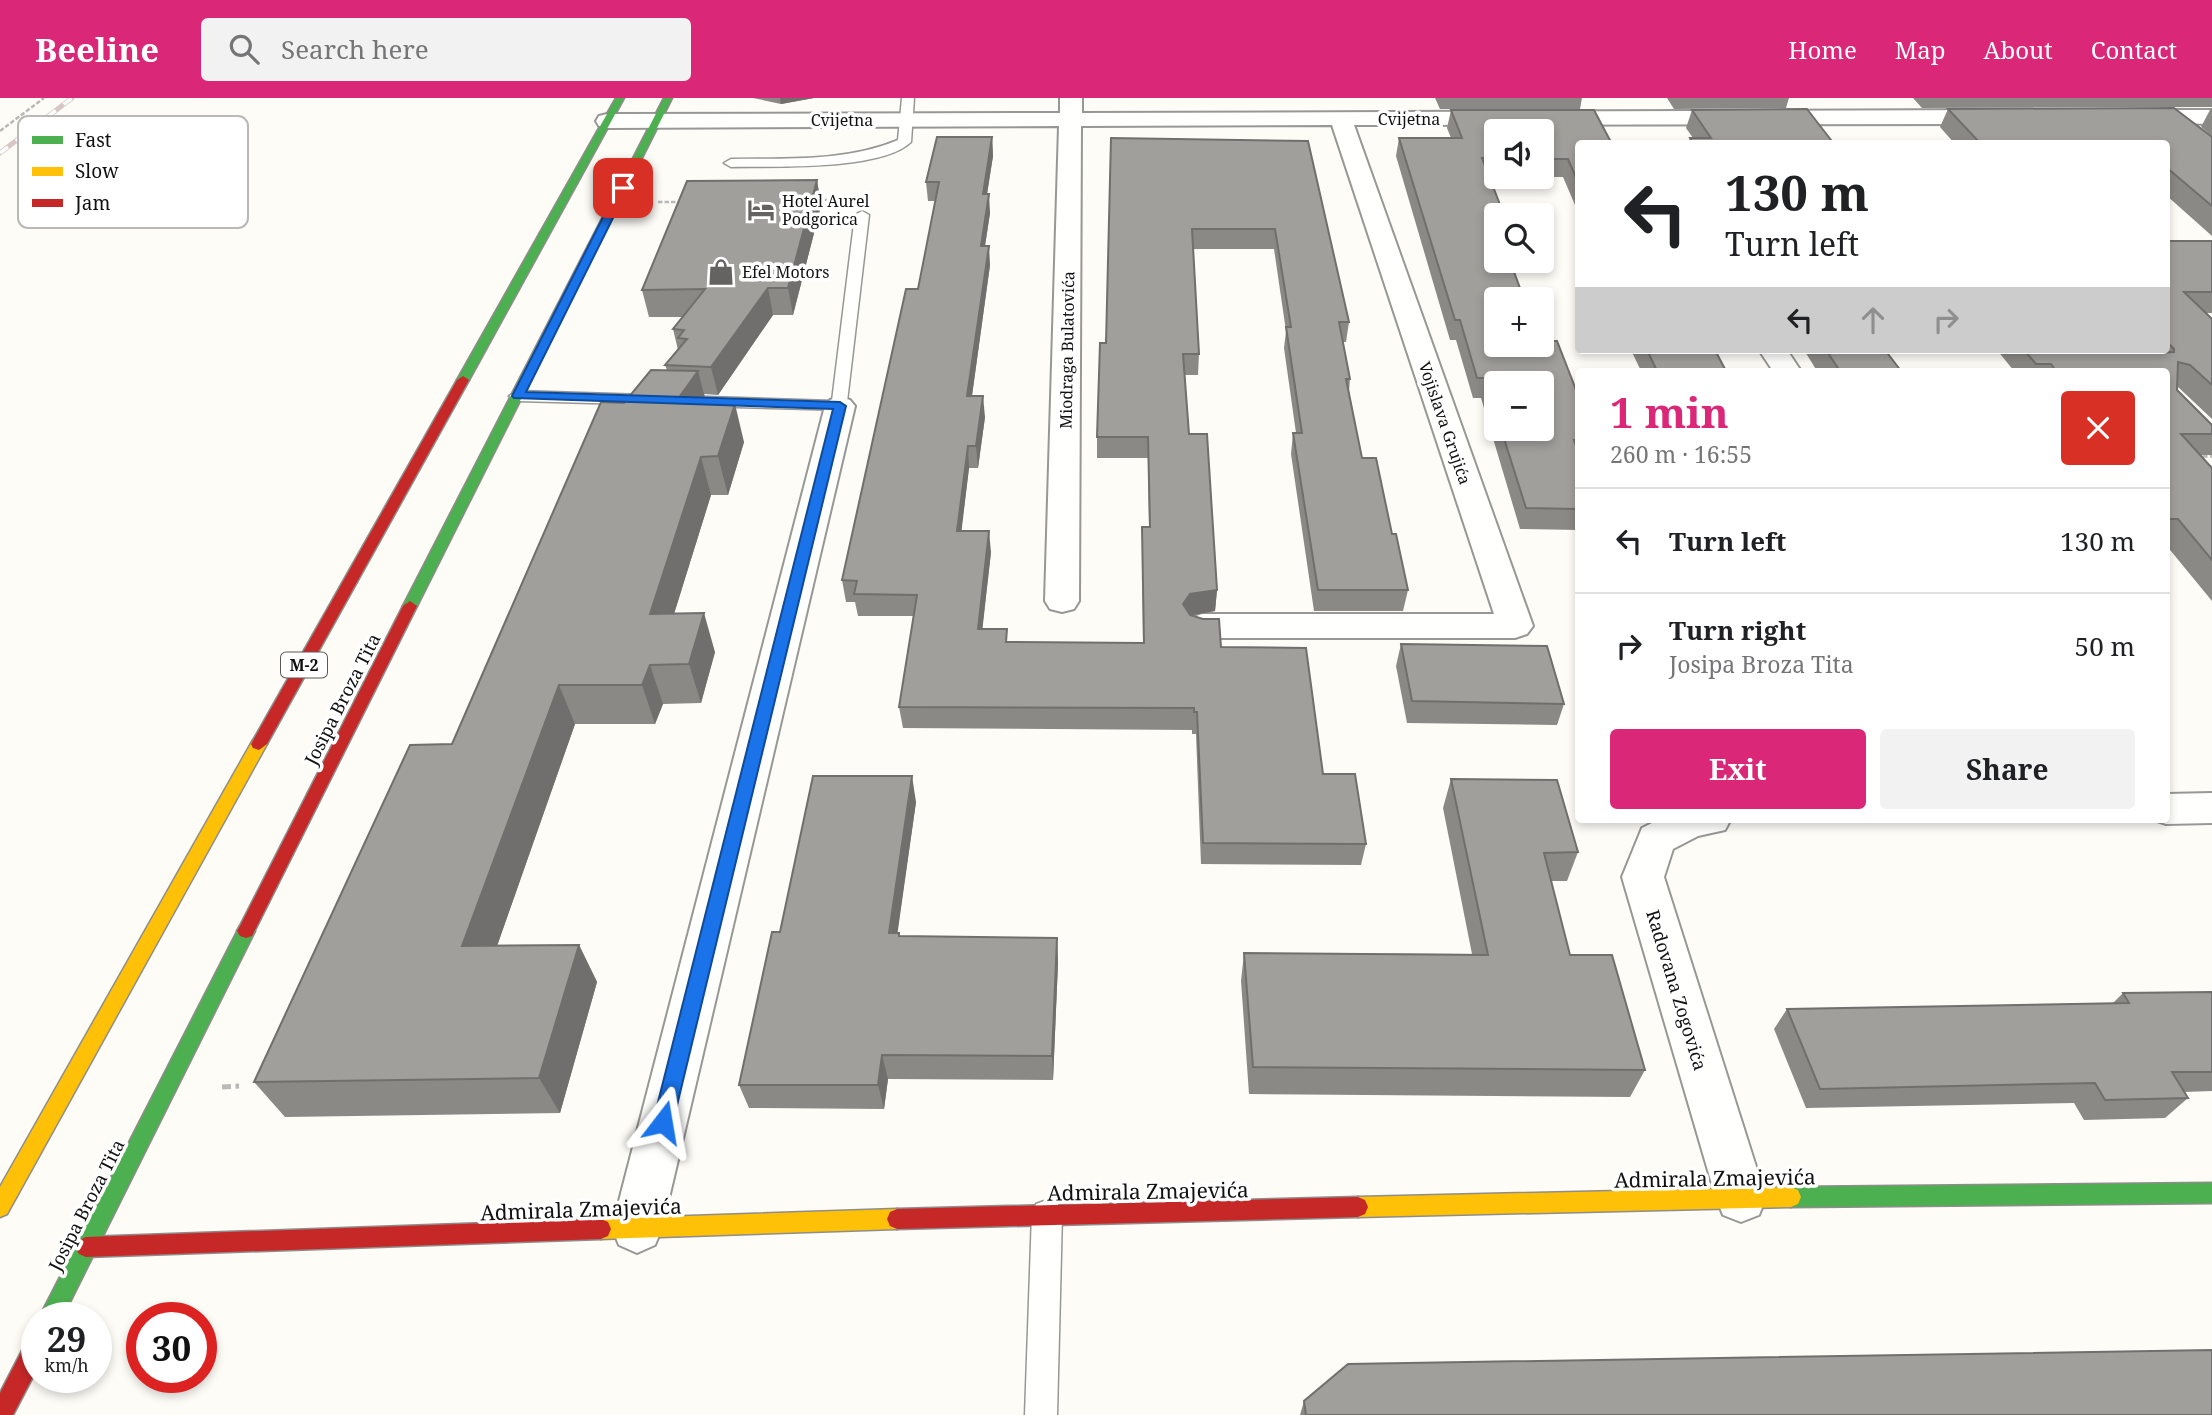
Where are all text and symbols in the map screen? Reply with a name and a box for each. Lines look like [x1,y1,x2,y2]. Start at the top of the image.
search box [201,18,691,81]
text: Beeline [35,27,159,72]
icon: search [225,30,263,68]
text: Search here [281,31,429,67]
text: Home [1788,33,1857,66]
text: Map [1895,33,1946,66]
text: About [1984,33,2053,66]
text: Contact [2091,33,2177,66]
street label: Cvijetna [1378,108,1440,130]
street label: Cvijetna [811,109,873,131]
legend [18,116,248,228]
map controls [1484,119,1554,441]
button: sound [1484,119,1554,189]
text: Fast [75,127,112,153]
text: Slow [75,158,119,184]
pin [593,158,653,218]
text: 130 m [1725,159,1869,225]
icon: left [1610,168,1701,259]
icon: arrive [604,169,642,207]
text: Jam [74,190,110,216]
place label: Hotel Aurel Podgorica [782,190,869,230]
hotel icon: Hotel Aurel Podgorica [746,195,776,225]
button: search [1484,203,1554,273]
text: Turn left [1725,222,1859,265]
shop icon: Efel Motors [706,257,736,287]
place label: Efel Motors [742,261,829,283]
street label: Miodraga Bulatovića [1055,271,1079,429]
button: + [1484,287,1554,357]
icon: left [1781,301,1819,339]
icon: ahead [1854,301,1892,339]
icon: right [1927,301,1965,339]
street label: Vojislava Grujića [1414,359,1476,487]
button: − [1484,371,1554,441]
text: 1 min [1610,383,1729,440]
button: close [2061,391,2135,465]
text: 260 m · 16:55 [1610,438,1752,470]
icon: left [1610,522,1648,560]
text: Turn left [1669,523,1786,559]
text: 130 m [2060,523,2135,559]
text: Turn right [1669,612,1806,648]
icon: right [1610,627,1648,665]
text: 50 m [2075,628,2135,664]
street label: Josipa Broza Tita [298,629,385,770]
text: Josipa Broza Tita [1669,648,1854,680]
road number: M-2 [281,652,327,678]
button: Exit [1610,729,1866,809]
button: Share [1880,729,2135,809]
street label: Radovana Zogovića [1641,907,1713,1073]
position arrow [626,1085,700,1159]
street label: Josipa Broza Tita [42,1135,129,1276]
street label: Admirala Zmajevića [1614,1162,1816,1194]
street label: Admirala Zmajevića [1047,1175,1249,1207]
street label: Admirala Zmajevića [480,1191,682,1227]
speed limit sign: 30 [126,1302,217,1393]
text: 29 [47,1315,86,1362]
text: km/h [44,1353,89,1377]

